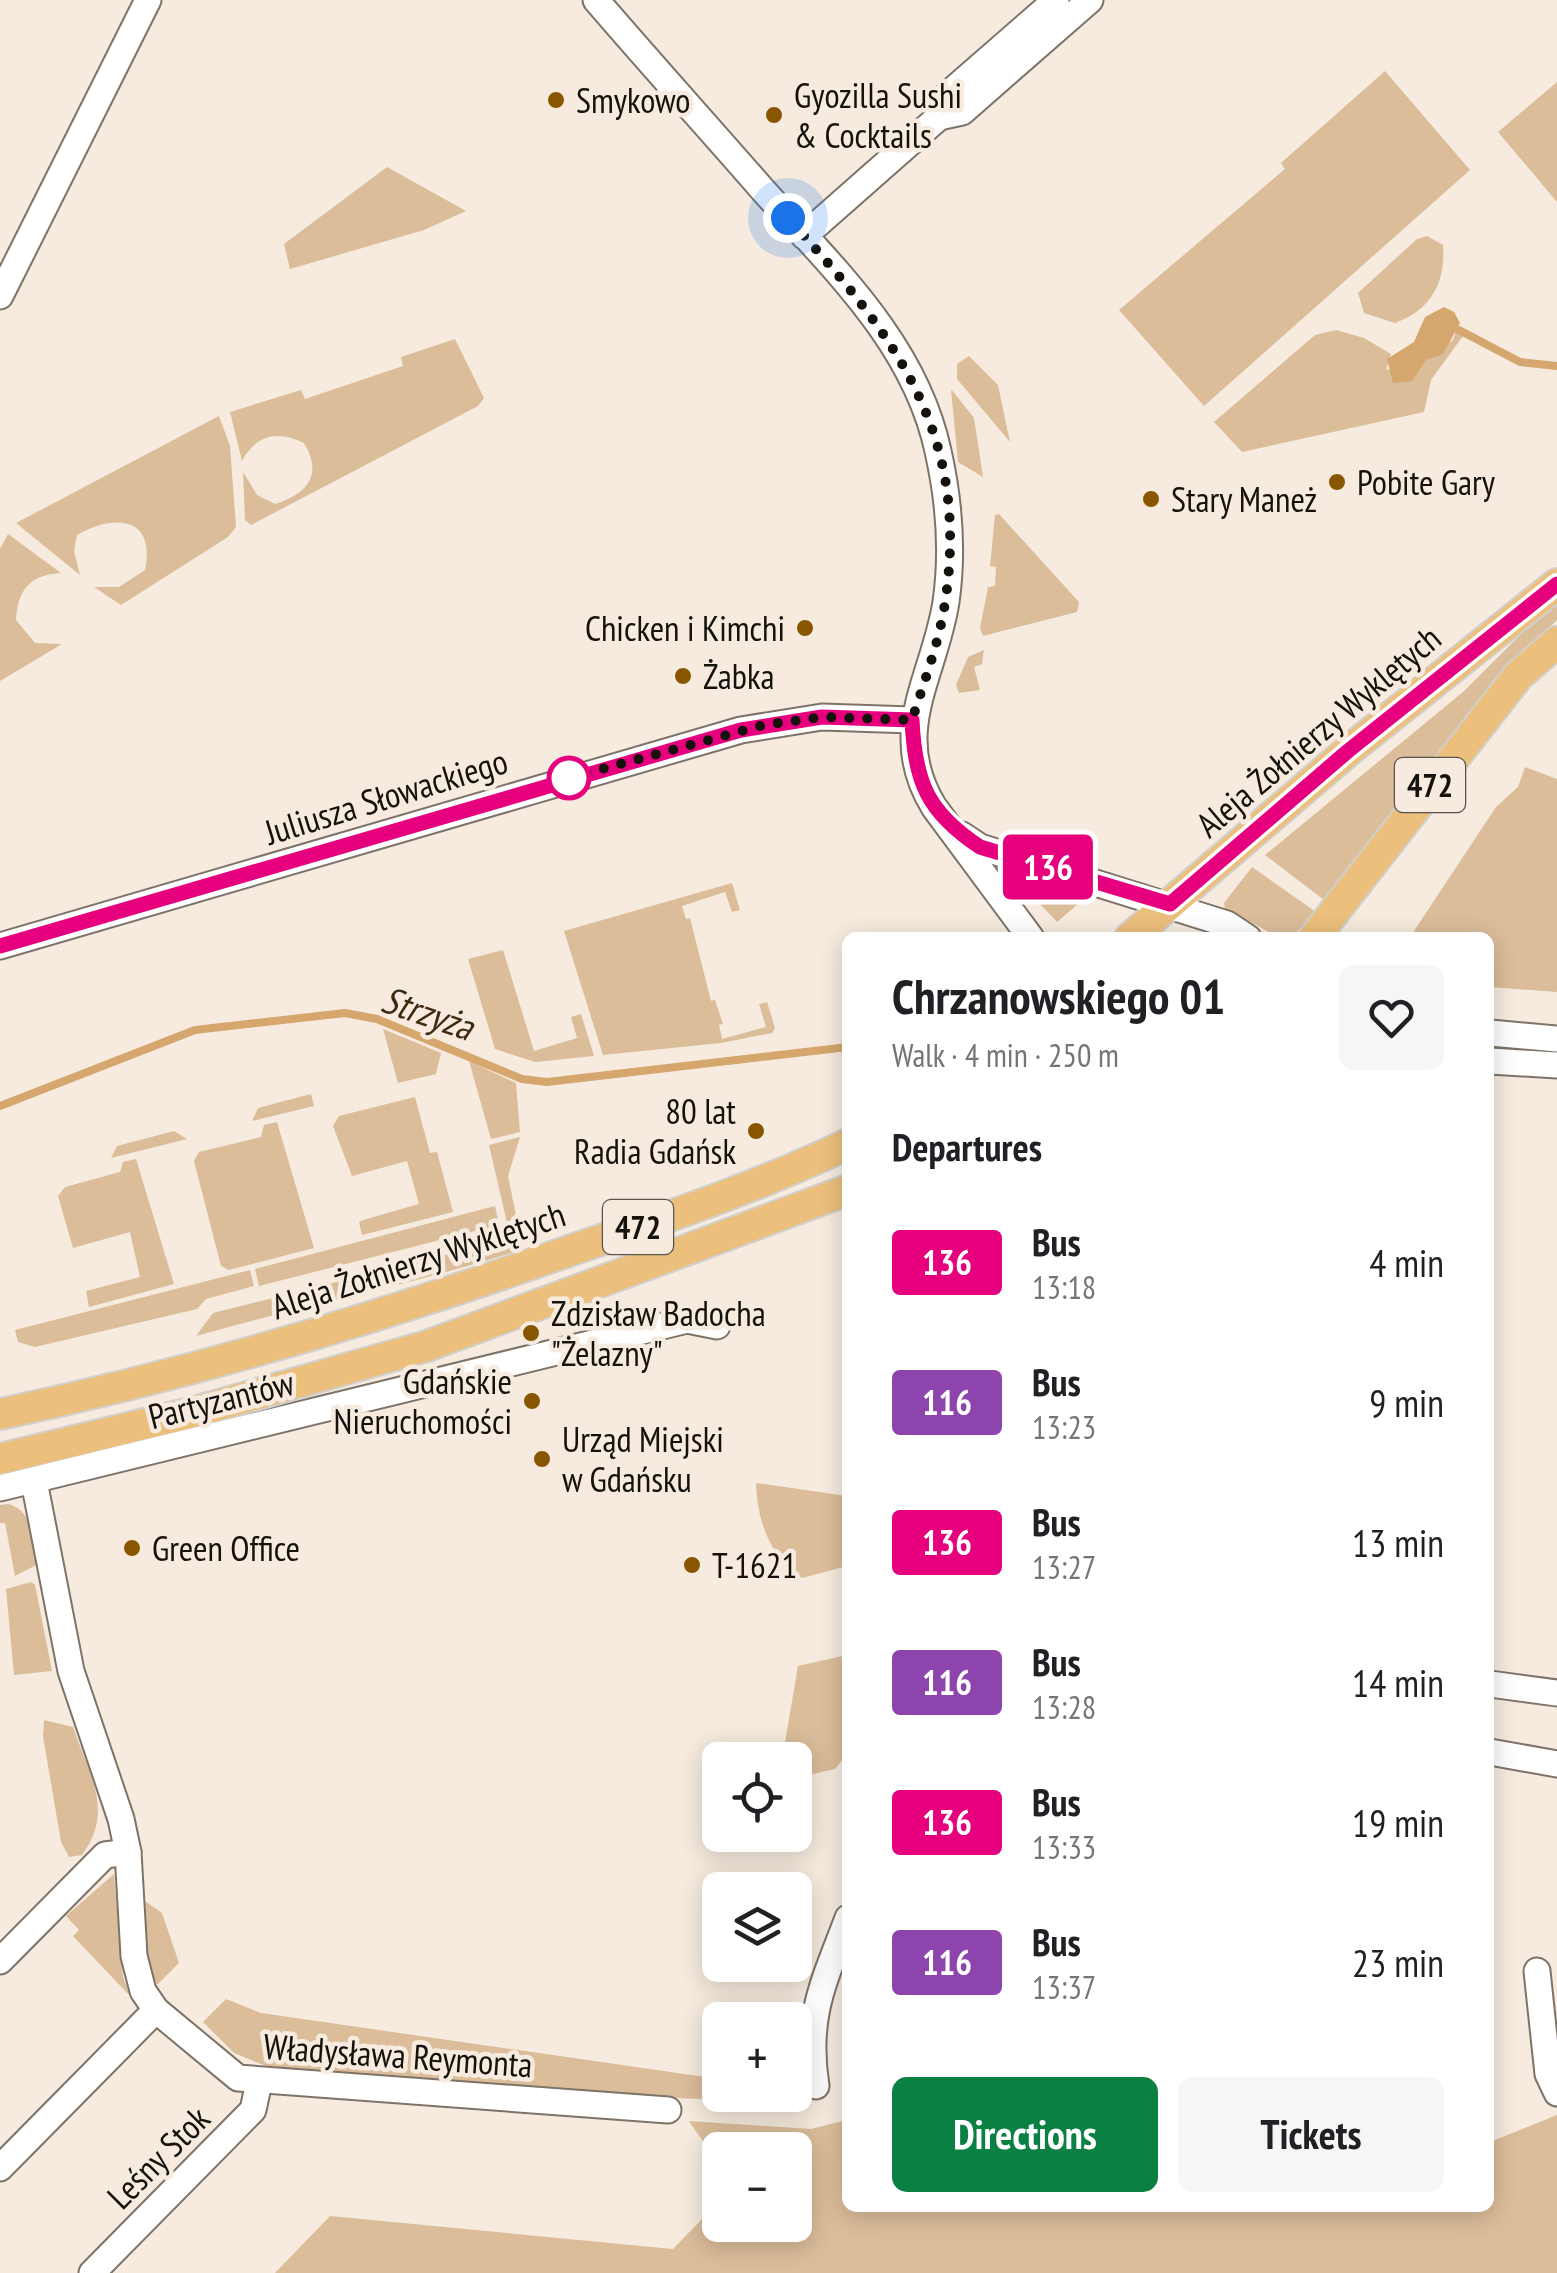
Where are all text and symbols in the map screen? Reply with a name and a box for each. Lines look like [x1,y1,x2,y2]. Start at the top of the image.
place label: Gyozilla Sushi & Cocktails [794,72,962,158]
place label: Smykowo [576,77,690,123]
marker: Smykowo [545,89,567,111]
marker: Gyozilla Sushi & Cocktails [763,104,785,126]
your location [763,193,813,243]
place label: Pobite Gary [1357,459,1496,505]
marker: Pobite Gary [1326,471,1348,493]
place label: Stary Maneż [1171,476,1317,522]
marker: Stary Maneż [1140,488,1162,510]
place label: Chicken i Kimchi [585,605,785,651]
street label: Aleja Żołnierzy Wyklętych [1186,615,1450,847]
marker: Chicken i Kimchi [794,617,816,639]
place label: Żabka [703,653,775,699]
marker: Żabka [672,665,694,687]
street label: Juliusza Słowackiego [258,737,513,855]
unlabelled marker [548,757,590,799]
road number: 472 [1395,758,1465,812]
line badge: 136 [990,834,1106,900]
text: 136 [1023,844,1073,890]
text: Chrzanowskiego 01 [892,965,1225,1027]
button: heart [1339,965,1444,1070]
water label: Strzyża [376,974,482,1051]
text: Walk · 4 min · 250 m [892,1034,1119,1076]
place label: 80 lat Radia Gdańsk [574,1088,736,1174]
marker: 80 lat Radia Gdańsk [745,1120,767,1142]
text: Departures [892,1122,1042,1171]
street label: Aleja Żołnierzy Wyklętych [265,1191,571,1329]
road number: 472 [603,1200,673,1254]
text: Bus [1032,1217,1081,1266]
text: 4 min [1369,1238,1444,1287]
text: 136 [922,1239,972,1285]
text: 13:18 [1032,1266,1096,1308]
place label: Zdzisław Badocha "Żelazny" [551,1290,766,1376]
marker: Zdzisław Badocha "Żelazny" [520,1322,542,1344]
text: Bus [1032,1357,1081,1406]
place label: Gdańskie Nieruchomości [334,1358,512,1444]
street label: Partyzantów [143,1359,299,1439]
text: 9 min [1369,1378,1444,1427]
text: 116 [922,1379,972,1425]
marker: Gdańskie Nieruchomości [521,1390,543,1412]
text: 13:23 [1032,1406,1096,1448]
place label: Urząd Miejski w Gdańsku [562,1416,724,1502]
marker: Urząd Miejski w Gdańsku [531,1448,553,1470]
text: Bus [1032,1497,1081,1546]
text: 13 min [1352,1518,1444,1567]
text: 136 [922,1519,972,1565]
place label: Green Office [152,1525,300,1571]
marker: Green Office [121,1537,143,1559]
place label: T-1621 [712,1542,797,1588]
text: 13:27 [1032,1546,1096,1588]
marker: T-1621 [681,1554,703,1576]
text: Bus [1032,1637,1081,1686]
text: 14 min [1352,1658,1444,1707]
text: 116 [922,1659,972,1705]
text: 13:28 [1032,1686,1096,1728]
map controls [702,1742,812,2242]
button: locate [702,1742,812,1852]
text: Bus [1032,1777,1081,1826]
text: 19 min [1352,1798,1444,1847]
text: 136 [922,1799,972,1845]
text: 13:33 [1032,1826,1096,1868]
button: layers [702,1872,812,1982]
text: Bus [1032,1917,1081,1966]
text: 23 min [1352,1938,1444,1987]
text: 116 [922,1939,972,1985]
text: 13:37 [1032,1966,1096,2008]
button: + [702,2002,812,2112]
street label: Władysława Reymonta [262,2023,534,2087]
button: Directions [892,2077,1158,2192]
button: Tickets [1178,2077,1444,2192]
street label: Leśny Stok [97,2095,220,2218]
button: − [702,2132,812,2242]

